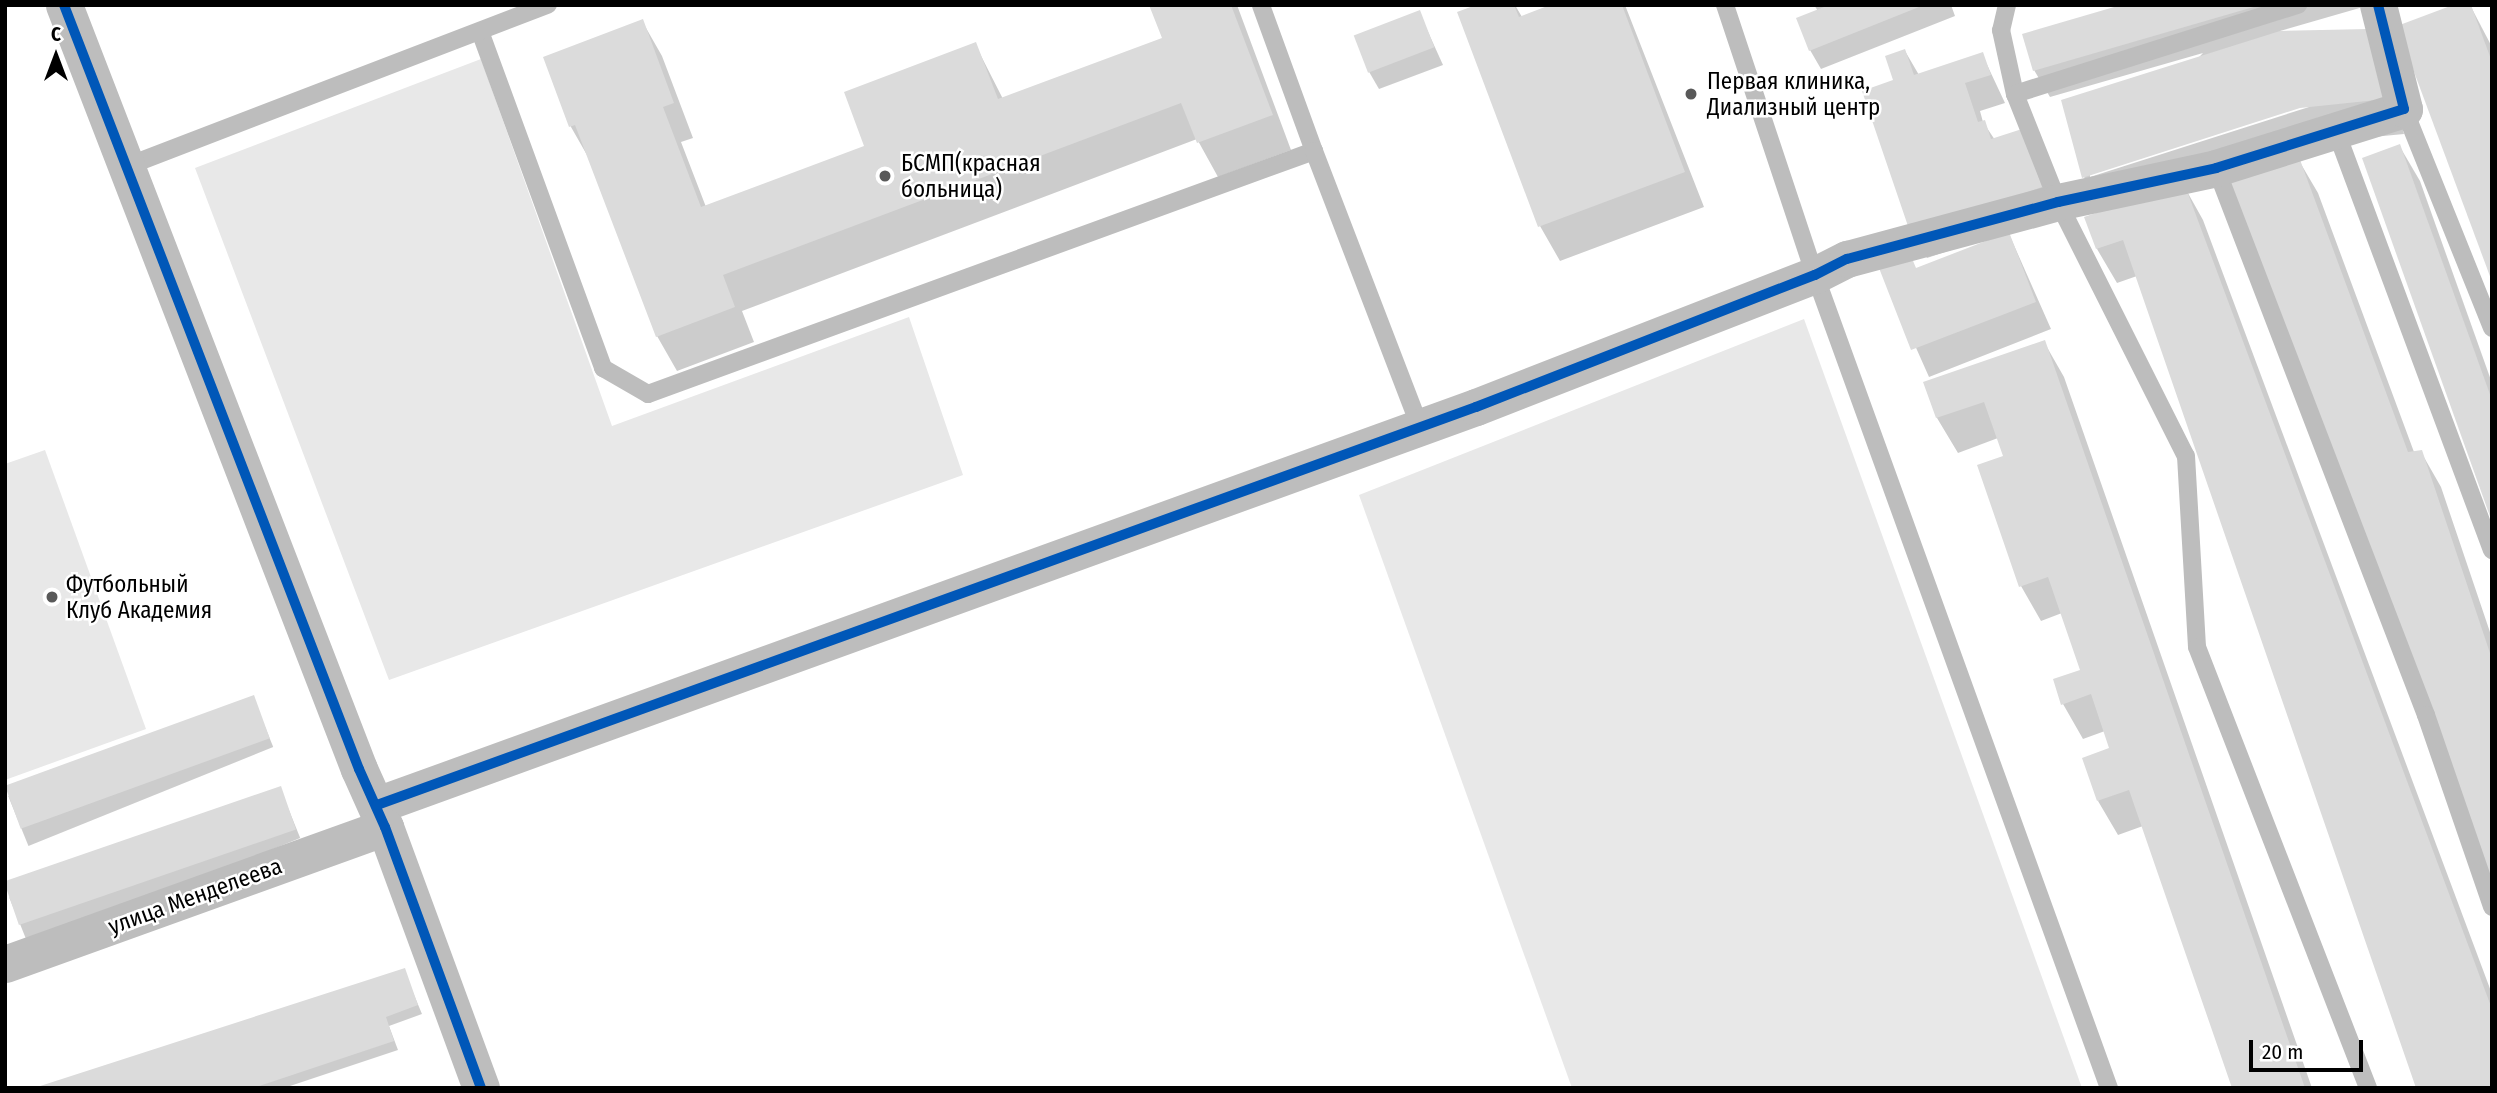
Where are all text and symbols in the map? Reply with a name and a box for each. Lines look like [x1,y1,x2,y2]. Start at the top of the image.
north arrow [21,21,91,91]
text: С [51,23,61,46]
place label: Первая клиника, Диализный центр [1707,67,1880,121]
marker: Первая клиника, Диализный центр [1681,84,1701,104]
place label: БСМП(красная больница) [901,149,1041,203]
marker: БСМП(красная больница) [875,166,895,186]
place label: Футбольный Клуб Академия [66,570,212,624]
marker: Футбольный Клуб Академия [44,589,60,605]
street label: улица Менделеева [104,852,286,940]
scale bar [2252,1026,2366,1070]
text: 20 m [2262,1039,2303,1065]

